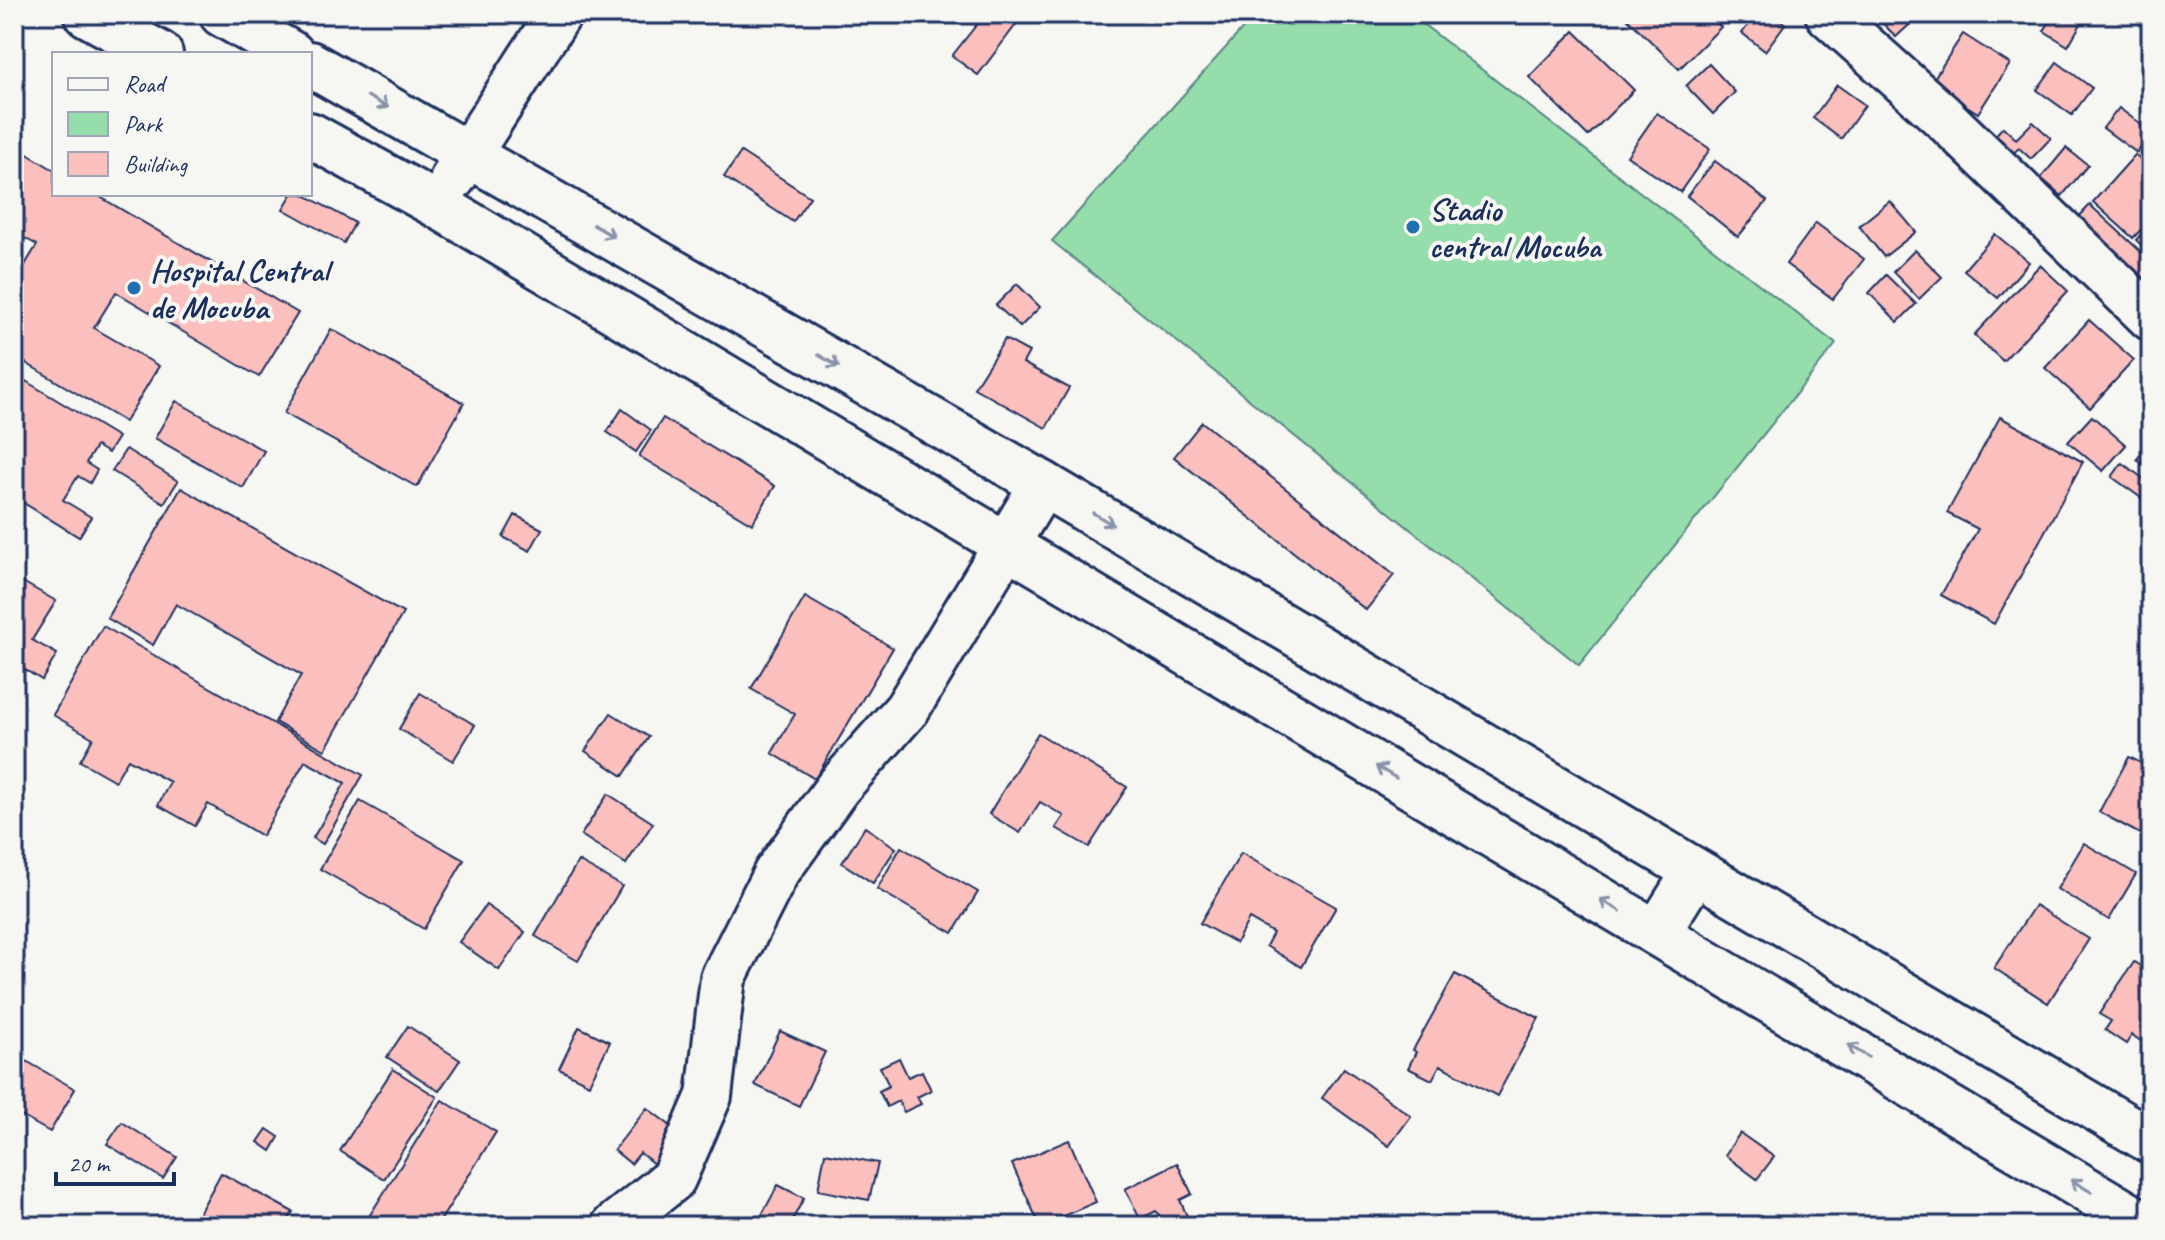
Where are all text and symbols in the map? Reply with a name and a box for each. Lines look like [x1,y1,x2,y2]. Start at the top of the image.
legend [52,52,312,196]
text: Road [124,69,168,99]
one-way arrow [366,94,389,110]
text: Park [124,109,164,139]
text: Building [124,149,189,179]
place label: Stadio central Mocuba [1429,189,1604,267]
marker: Stadio central Mocuba [1404,218,1422,236]
one-way arrow [592,223,615,239]
place label: Hospital Central de Mocuba [150,250,335,328]
marker: Hospital Central de Mocuba [125,279,143,297]
one-way arrow [817,353,840,369]
one-way arrow [1091,511,1114,527]
one-way arrow [1375,764,1398,780]
one-way arrow [1599,897,1622,913]
one-way arrow [1847,1043,1870,1059]
scale bar [56,1136,174,1186]
text: 20 m [68,1149,111,1179]
one-way arrow [2070,1177,2093,1193]

